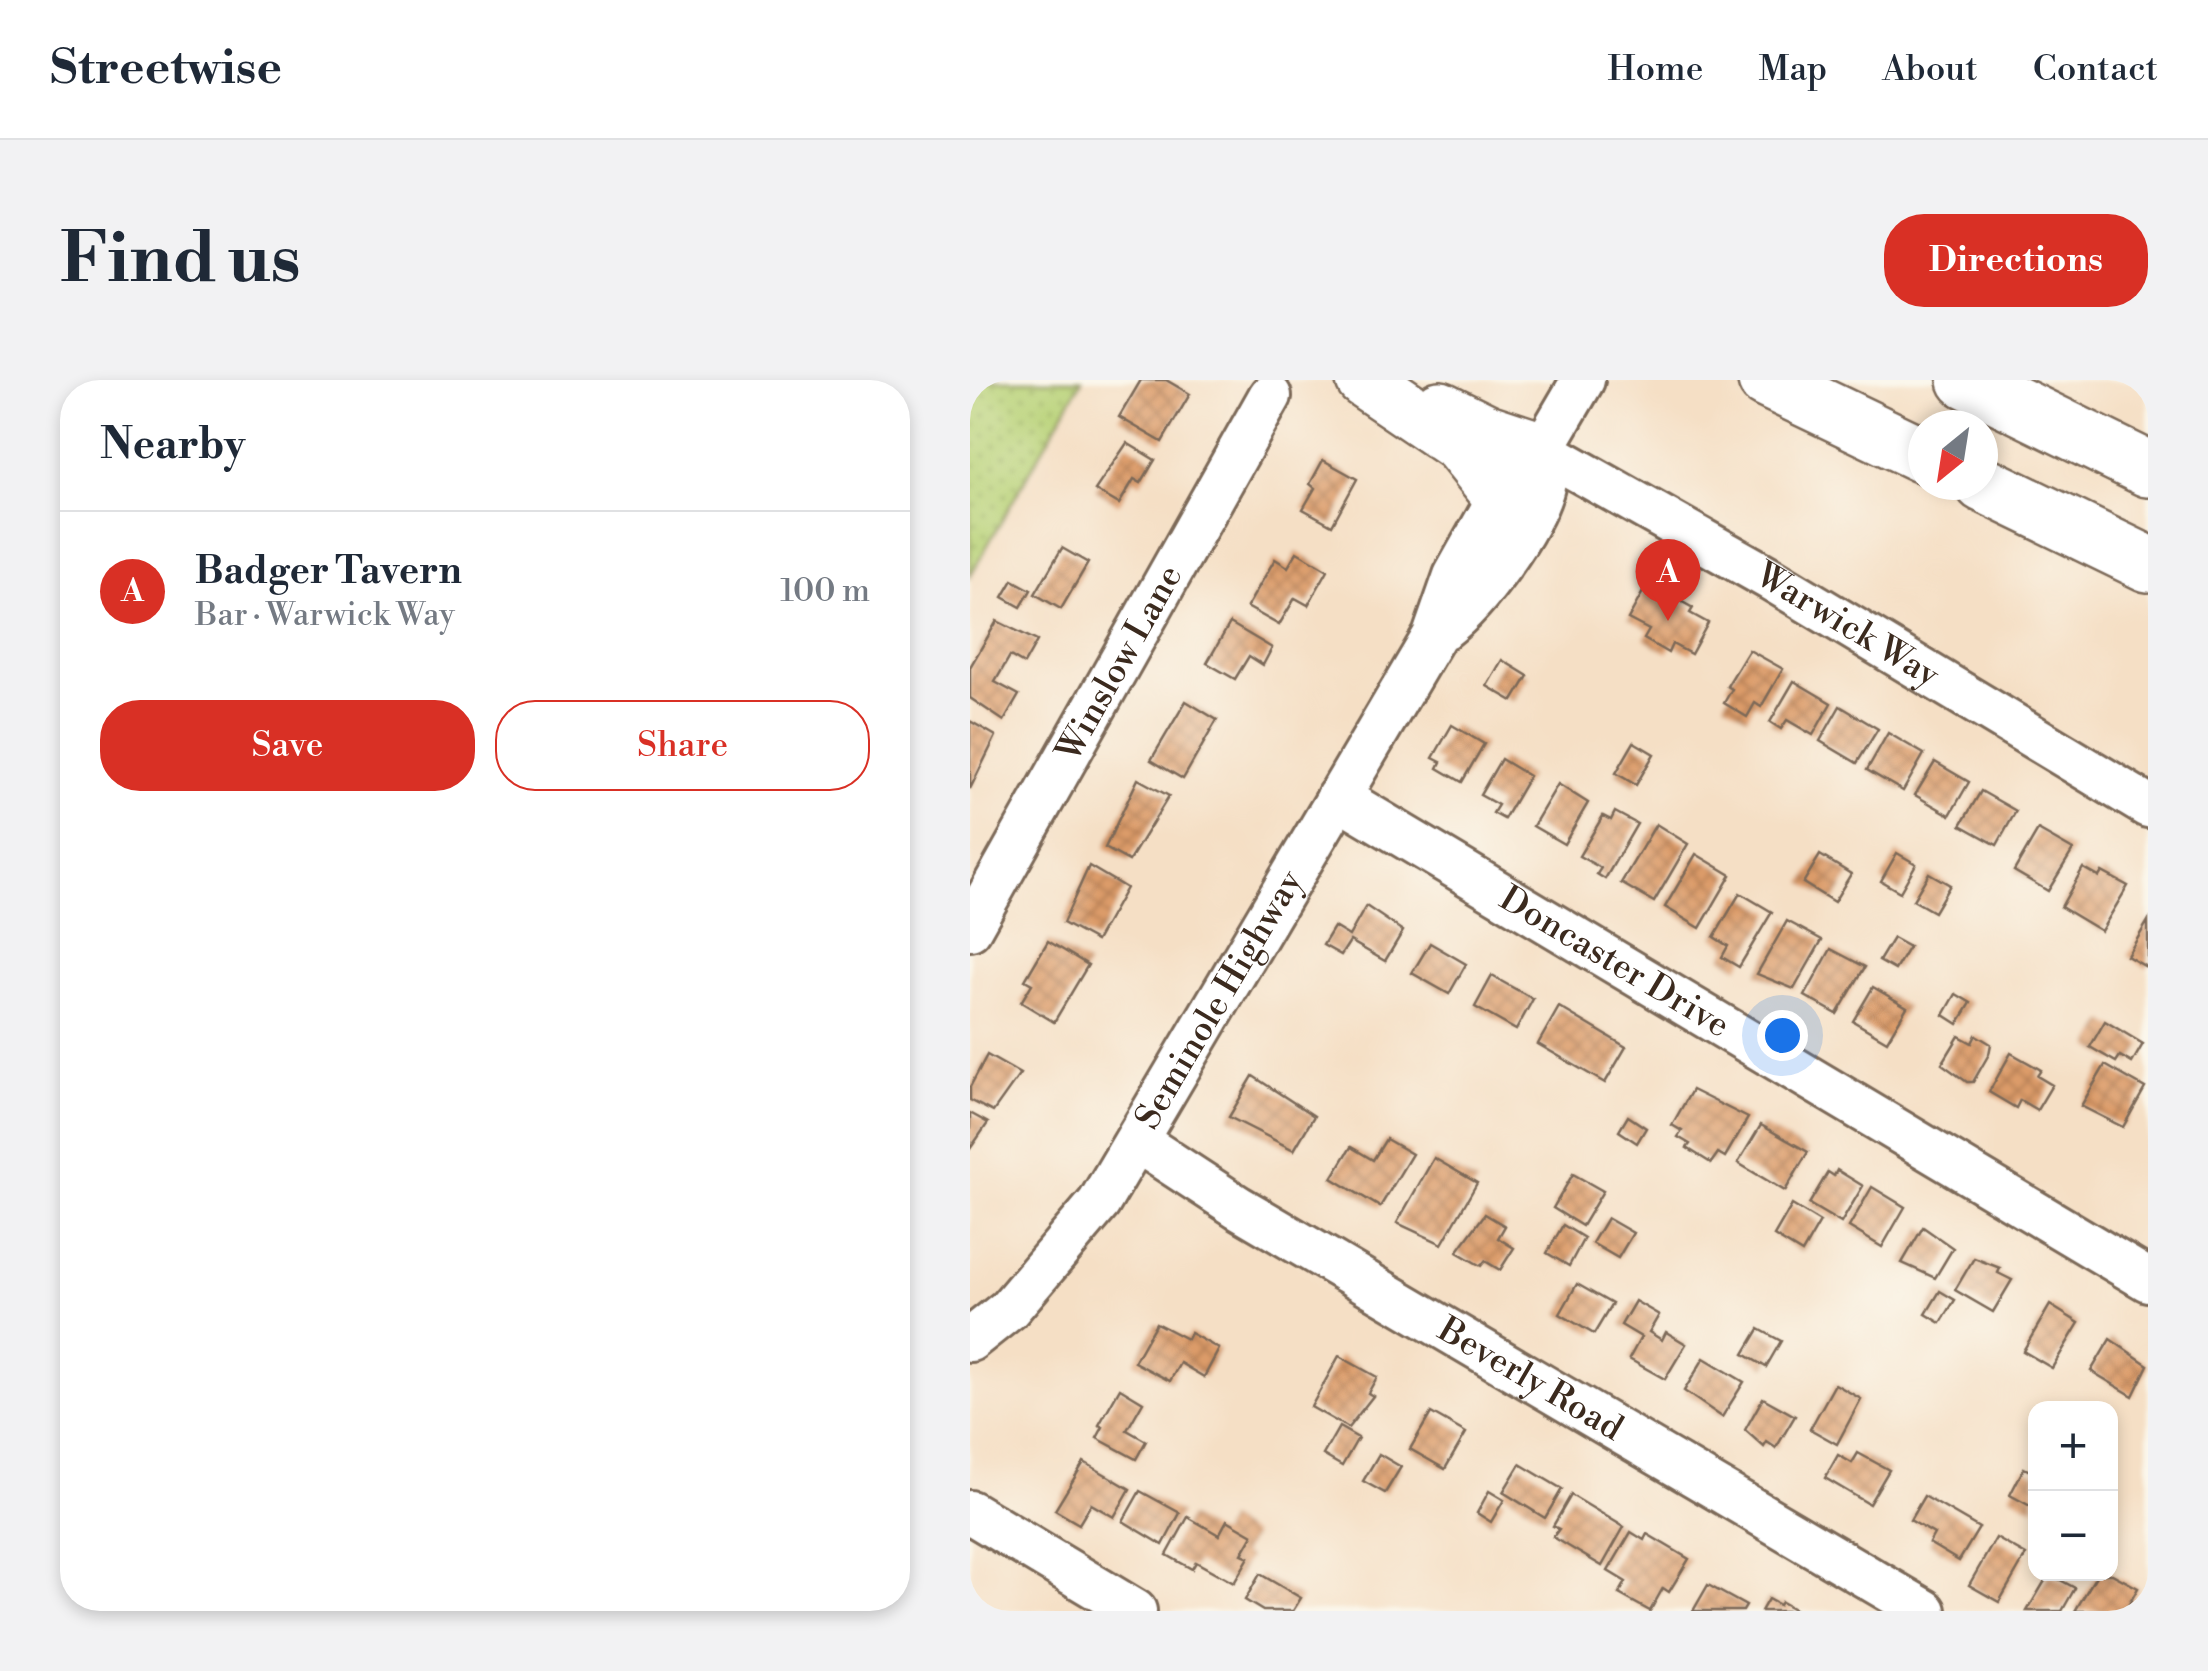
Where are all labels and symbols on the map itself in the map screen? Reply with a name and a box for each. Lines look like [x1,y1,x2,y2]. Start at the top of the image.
north arrow [1908,410,1998,500]
pin: A [1636,538,1700,621]
street label: Warwick Way [1747,553,1948,697]
street label: Winslow Lane [1047,557,1192,770]
street label: Seminole Highway [1126,862,1313,1137]
street label: Doncaster Drive [1492,877,1737,1047]
your location [1757,1010,1808,1061]
street label: Beverly Road [1429,1307,1631,1450]

